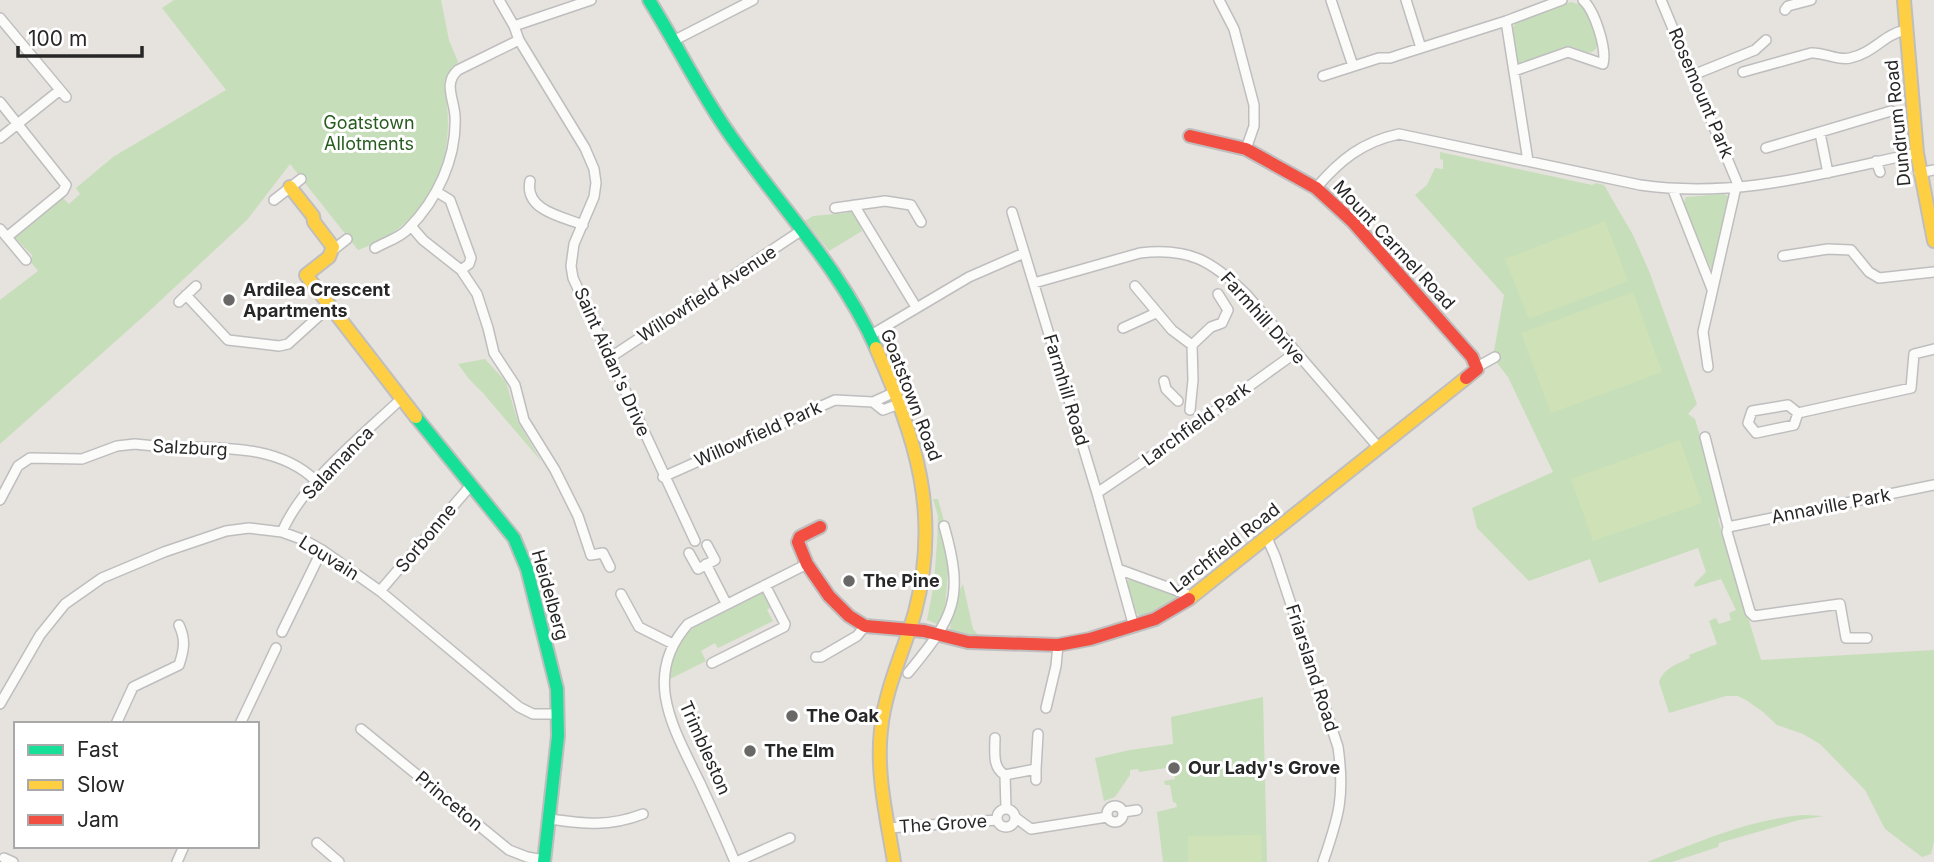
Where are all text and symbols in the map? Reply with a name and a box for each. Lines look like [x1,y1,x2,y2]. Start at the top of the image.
scale bar [18,14,142,58]
street label: Rosemount Park [1665,25,1738,161]
text: 100 m [28,26,87,51]
street label: Dundrum Road [1880,59,1915,187]
park label: Goatstown Allotments [323,112,415,154]
street label: Mount Carmel Road [1329,176,1460,314]
street label: Willowfield Avenue [633,241,780,346]
street label: Farmhill Drive [1217,267,1310,368]
place label: Ardilea Crescent Apartments [243,279,391,321]
street label: Saint Aidan's Drive [570,284,655,440]
marker: Ardilea Crescent Apartments [221,292,237,308]
street label: Goatstown Road [877,326,946,464]
street label: Farmhill Road [1040,332,1093,448]
street label: Larchfield Park [1138,377,1254,470]
street label: Willowfield Park [691,396,825,471]
street label: Salamanca [298,422,378,503]
street label: Salzburg [152,435,228,460]
street label: Annaville Park [1770,484,1892,527]
street label: Larchfield Road [1166,498,1284,597]
street label: Sorbonne [391,499,460,576]
street label: Louvain [295,531,363,584]
street label: Heidelberg [528,547,573,643]
place label: The Pine [863,570,940,591]
marker: The Pine [841,573,857,589]
street label: Friarsland Road [1282,602,1343,734]
street label: Trimbleston [675,698,735,798]
place label: The Oak [806,705,880,726]
marker: The Oak [784,708,800,724]
legend [14,722,259,848]
text: Fast [77,737,119,762]
place label: The Elm [764,740,834,761]
marker: The Elm [742,743,758,759]
place label: Our Lady's Grove [1188,757,1341,778]
marker: Our Lady's Grove [1166,760,1182,776]
street label: Princeton [411,766,487,835]
text: Slow [77,772,125,797]
text: Jam [77,807,119,832]
street label: The Grove [898,810,988,837]

